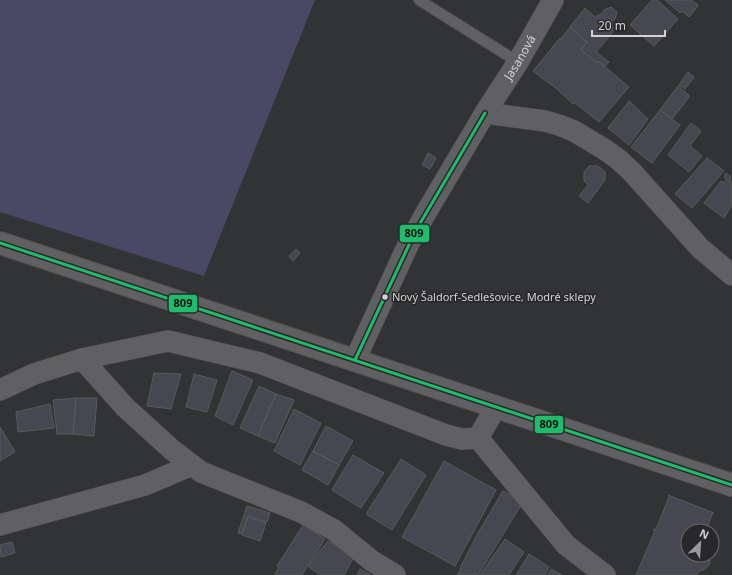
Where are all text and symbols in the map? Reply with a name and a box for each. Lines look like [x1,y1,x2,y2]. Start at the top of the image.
scale bar [592,12,665,38]
text: 20 m [598,17,626,34]
street label: Jasanová [499,32,540,84]
line badge: 809 [399,224,430,243]
text: 809 [405,225,423,240]
place label: Nový Šaldorf-Sedlešovice, Modré sklepy [392,289,596,304]
marker: Nový Šaldorf-Sedlešovice, Modré sklepy [380,292,390,302]
line badge: 809 [168,294,198,313]
text: 809 [174,295,192,310]
line badge: 809 [534,415,564,434]
text: 809 [540,416,558,431]
north arrow [680,523,720,563]
text: N [697,525,712,542]

